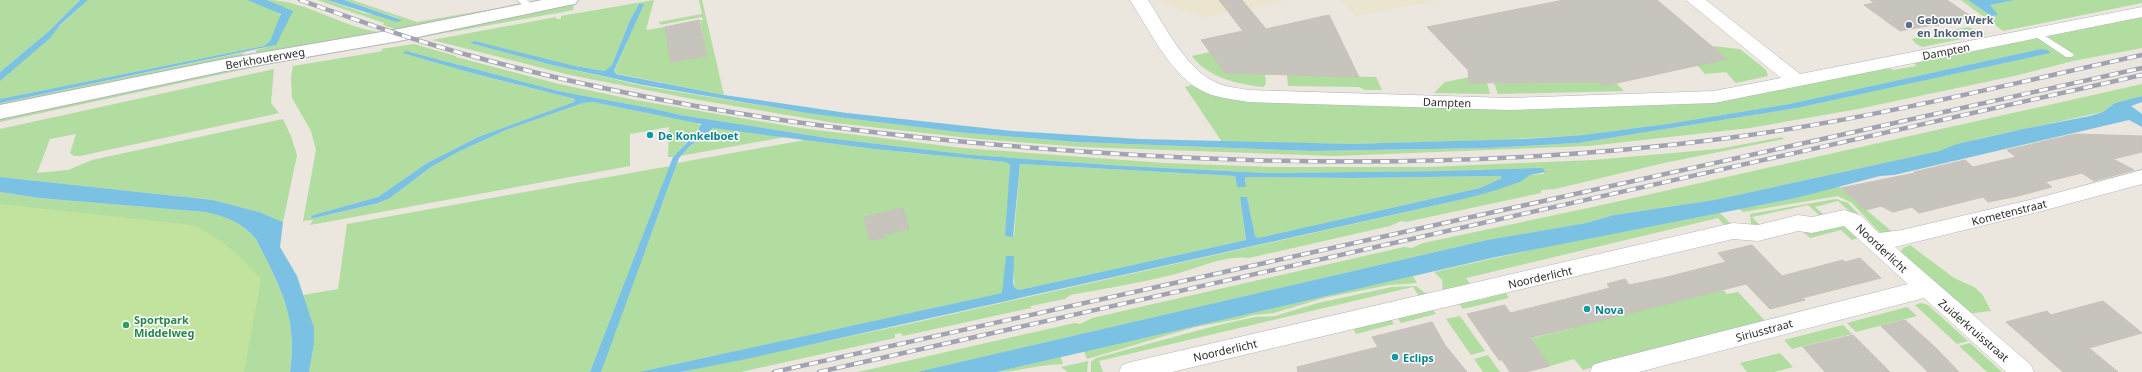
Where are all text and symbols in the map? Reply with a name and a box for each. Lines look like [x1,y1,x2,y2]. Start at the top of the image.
place label: Gebouw Werk en Inkomen [1917,12,1994,40]
marker: Gebouw Werk en Inkomen [1904,20,1914,30]
street label: Dampten [1921,39,1971,63]
street label: Berkhouterweg [224,44,306,72]
street label: Dampten [1423,94,1471,110]
place label: De Konkelboet [658,128,739,143]
marker: De Konkelboet [645,130,655,140]
street label: Kometenstraat [1970,195,2048,229]
street label: Noorderlicht [1853,220,1911,276]
street label: Noorderlicht [1507,262,1573,292]
street label: Zuiderkruisstraat [1936,295,2012,365]
place label: Nova [1595,302,1623,317]
marker: Nova [1582,304,1592,314]
place label: Sportpark Middelweg [134,312,194,340]
street label: Siriusstraat [1734,315,1794,345]
marker: Sportpark Middelweg [121,320,131,330]
street label: Noorderlicht [1192,335,1258,365]
place label: Eclips [1403,350,1434,365]
marker: Eclips [1390,352,1400,362]

